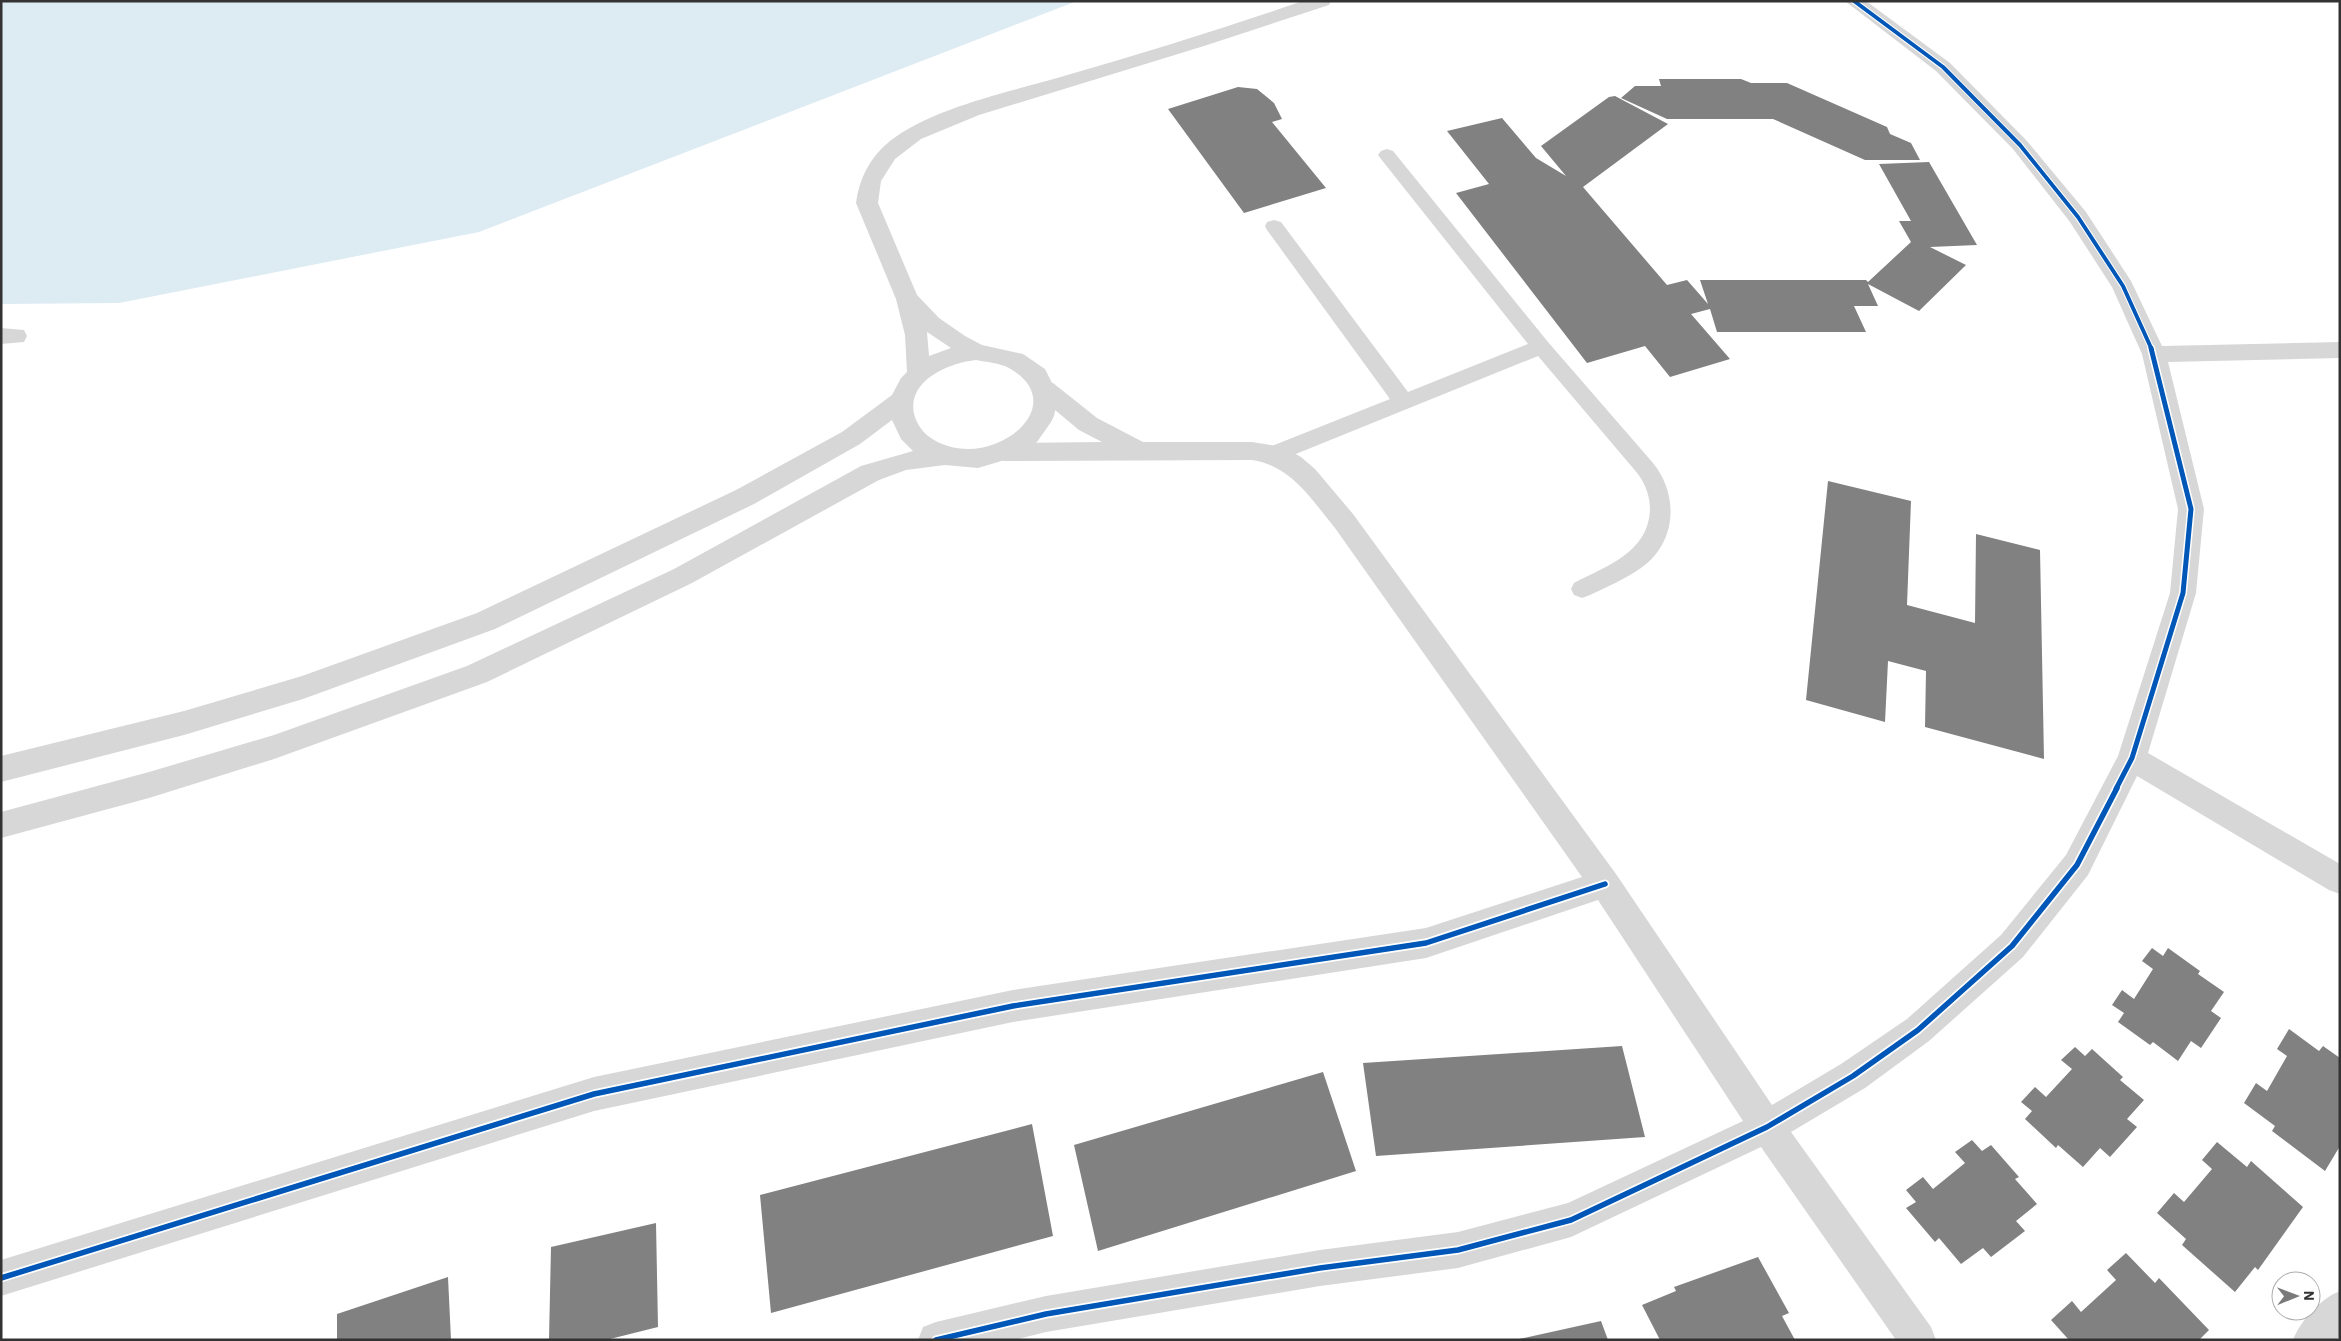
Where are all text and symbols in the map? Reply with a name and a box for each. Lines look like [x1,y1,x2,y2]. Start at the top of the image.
north arrow [2271,1271,2321,1321]
text: N [2300,1291,2318,1301]

